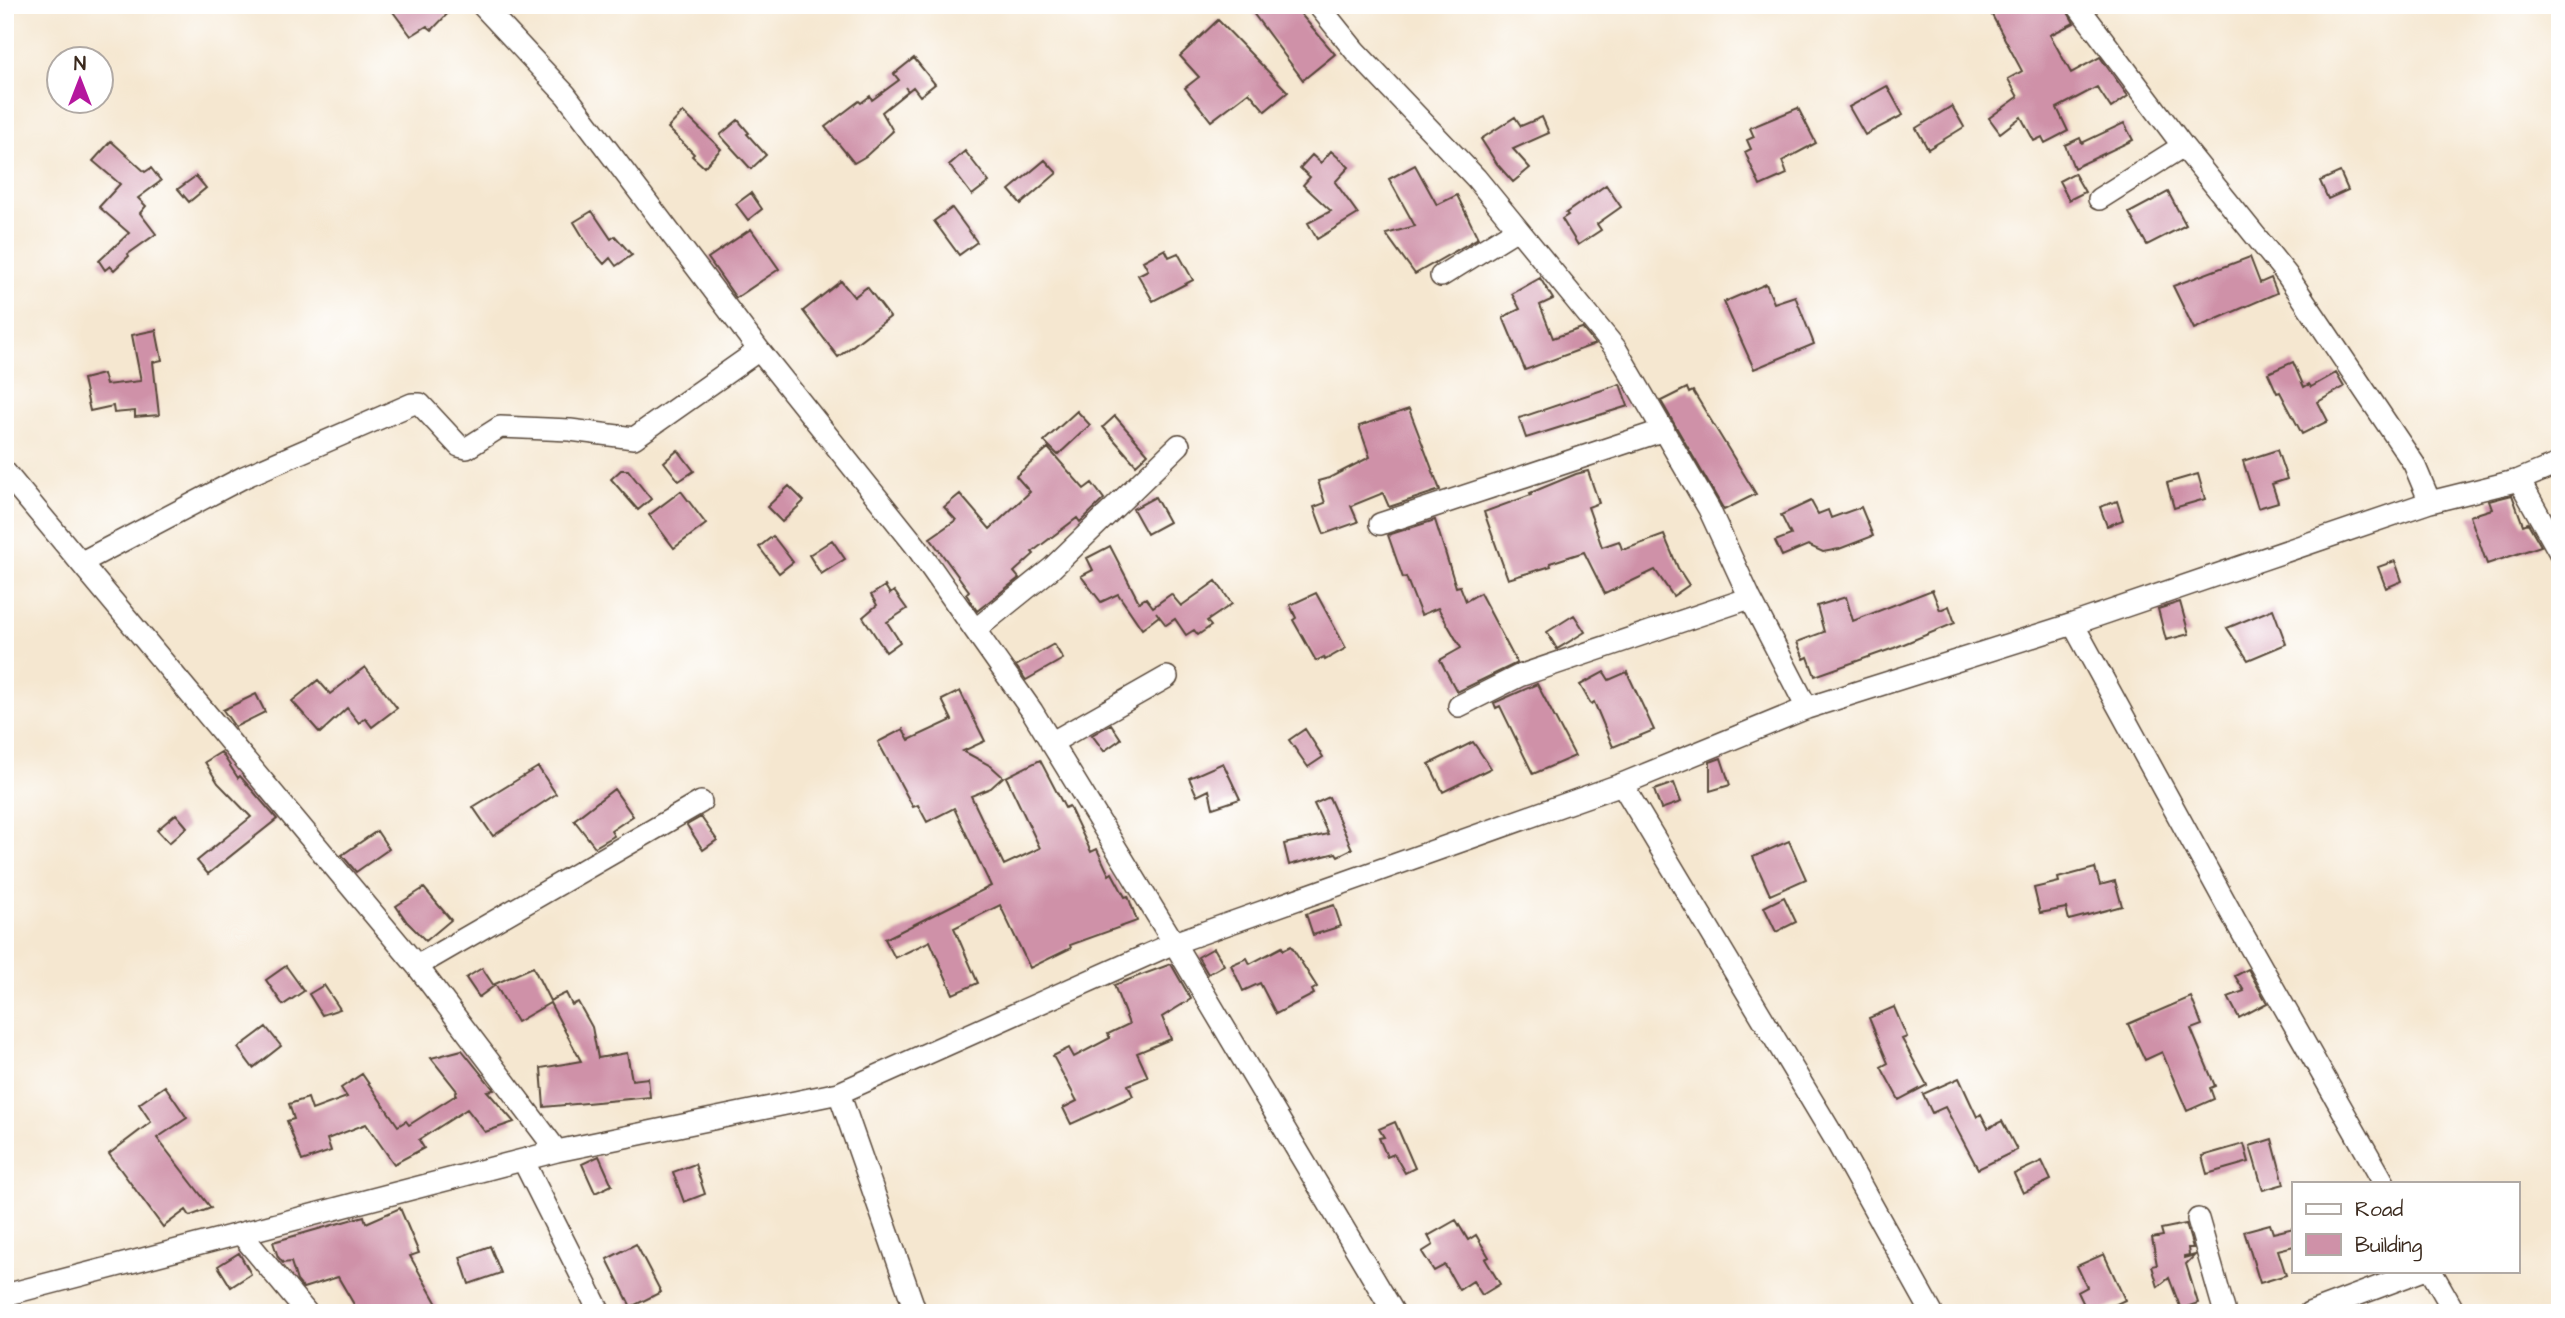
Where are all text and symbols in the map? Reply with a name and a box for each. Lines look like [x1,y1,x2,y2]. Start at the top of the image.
north arrow [46,46,116,116]
text: N [74,51,86,78]
legend [2292,1182,2520,1272]
text: Road [2355,1195,2403,1224]
text: Building [2355,1231,2423,1262]

